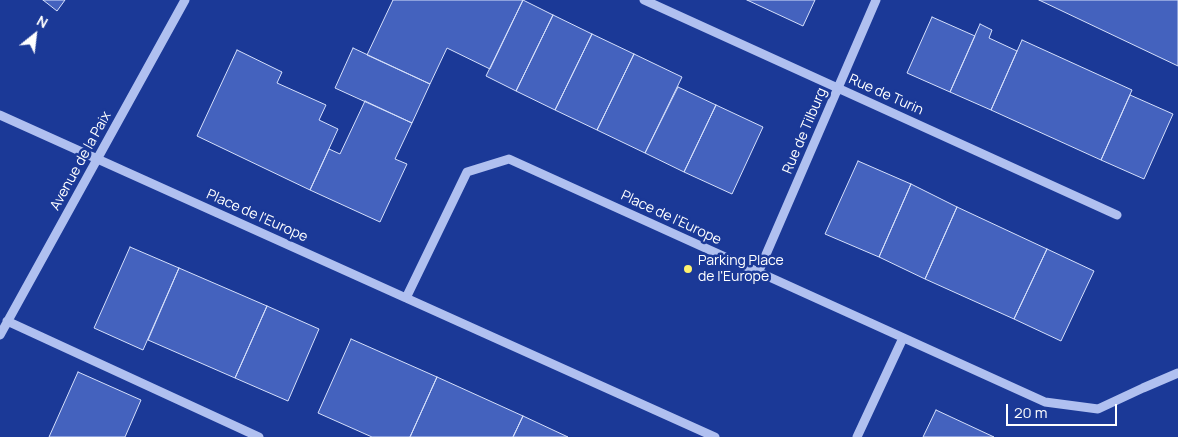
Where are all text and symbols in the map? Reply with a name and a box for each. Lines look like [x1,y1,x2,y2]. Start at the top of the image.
north arrow [10,10,60,60]
text: N [34,11,52,32]
street label: Rue de Turin [846,71,926,119]
street label: Rue de Tilburg [779,85,831,177]
street label: Avenue de la Paix [47,109,115,213]
street label: Place de l'Europe [204,186,310,246]
street label: Place de l'Europe [618,187,724,249]
place label: Parking Place de l'Europe [698,253,784,286]
marker: Parking Place de l'Europe [682,263,694,275]
scale bar [1008,394,1119,426]
text: 20 m [1014,402,1047,423]

